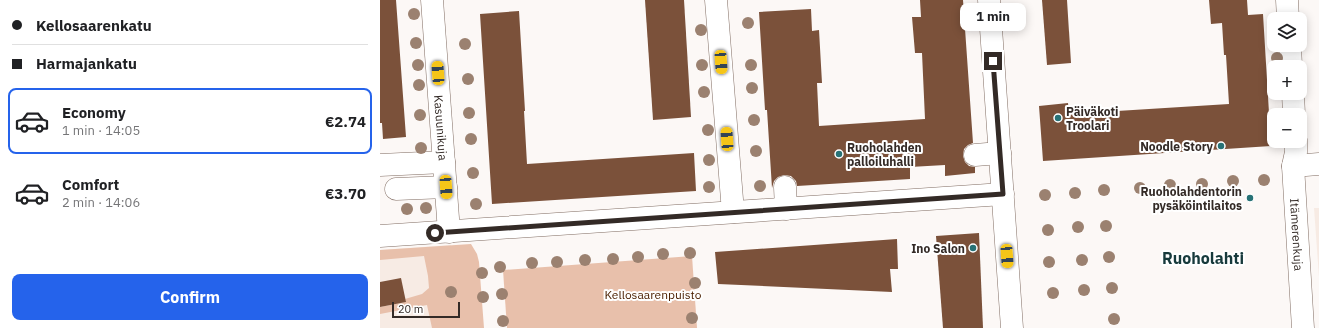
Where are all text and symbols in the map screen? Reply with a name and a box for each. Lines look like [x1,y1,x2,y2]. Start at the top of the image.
callout: 1 min [960,3,1026,31]
text: 1 min [976,8,1010,25]
map controls [1267,12,1307,148]
button: layers [1267,12,1307,52]
text: Kellosaarenkatu [36,16,152,35]
car [714,50,728,74]
route end [984,52,1002,70]
text: Harmajankatu [36,54,137,73]
button: + [1267,60,1307,100]
car [431,61,445,85]
street label: Kasuunikuja [431,94,451,162]
icon: car [14,103,50,139]
text: Economy [62,103,126,122]
place label: Päiväkoti Troolari [1066,104,1118,133]
button: − [1267,108,1307,148]
text: €2.74 [325,112,366,131]
marker: Päiväkoti Troolari [1053,113,1063,123]
text: 1 min · 14:05 [62,122,140,139]
car [720,127,734,151]
place label: Noodle Story [1140,139,1214,154]
place label: Ruoholahden palloiluhalli [847,140,922,169]
marker: Noodle Story [1216,141,1226,151]
marker: Ruoholahden palloiluhalli [834,149,844,159]
icon: car [14,175,50,211]
text: Comfort [62,175,119,194]
car [439,175,453,199]
text: €3.70 [325,184,366,203]
place label: Ruoholahdentorin pysäköintilaitos [1141,184,1242,213]
marker: Ruoholahdentorin pysäköintilaitos [1245,193,1255,203]
text: 2 min · 14:06 [62,194,140,211]
street label: Itämerenkuja [1288,198,1307,272]
route start [426,224,444,242]
place label: Ino Salon [911,241,965,256]
marker: Ino Salon [968,243,978,253]
car [1000,244,1014,268]
district label: Ruoholahti [1162,248,1244,268]
button: Confirm [12,274,368,320]
park label: Kellosaarenpuisto [605,287,702,302]
scale bar [392,300,460,319]
text: 20 m [398,302,423,316]

